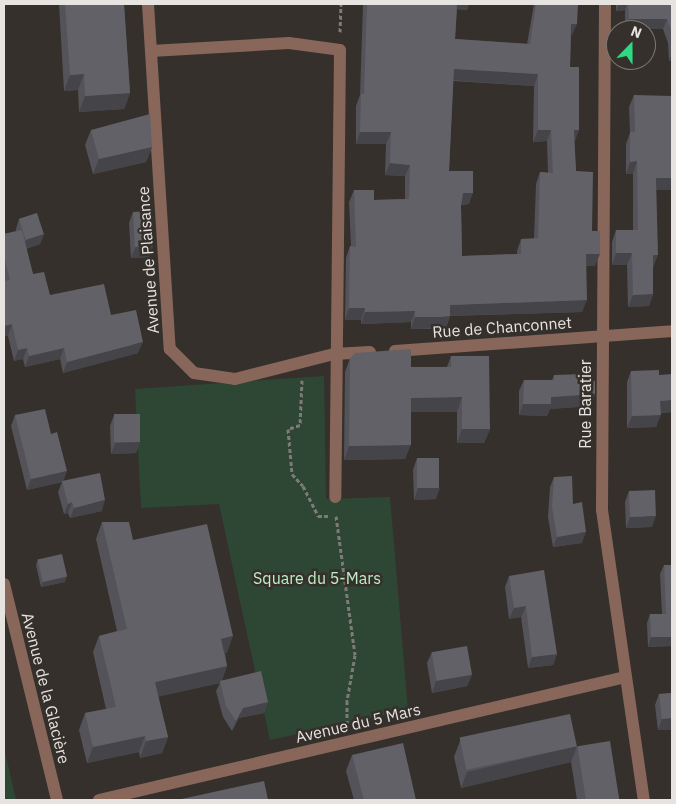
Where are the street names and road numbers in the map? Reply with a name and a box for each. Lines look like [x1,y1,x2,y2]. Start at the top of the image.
street label: Avenue de Plaisance [133,186,163,334]
street label: Rue de Chanconnet [432,313,572,341]
street label: Rue Baratier [575,359,595,449]
street label: Avenue de la Glacière [18,610,74,766]
street label: Avenue du 5 Mars [294,699,422,747]

